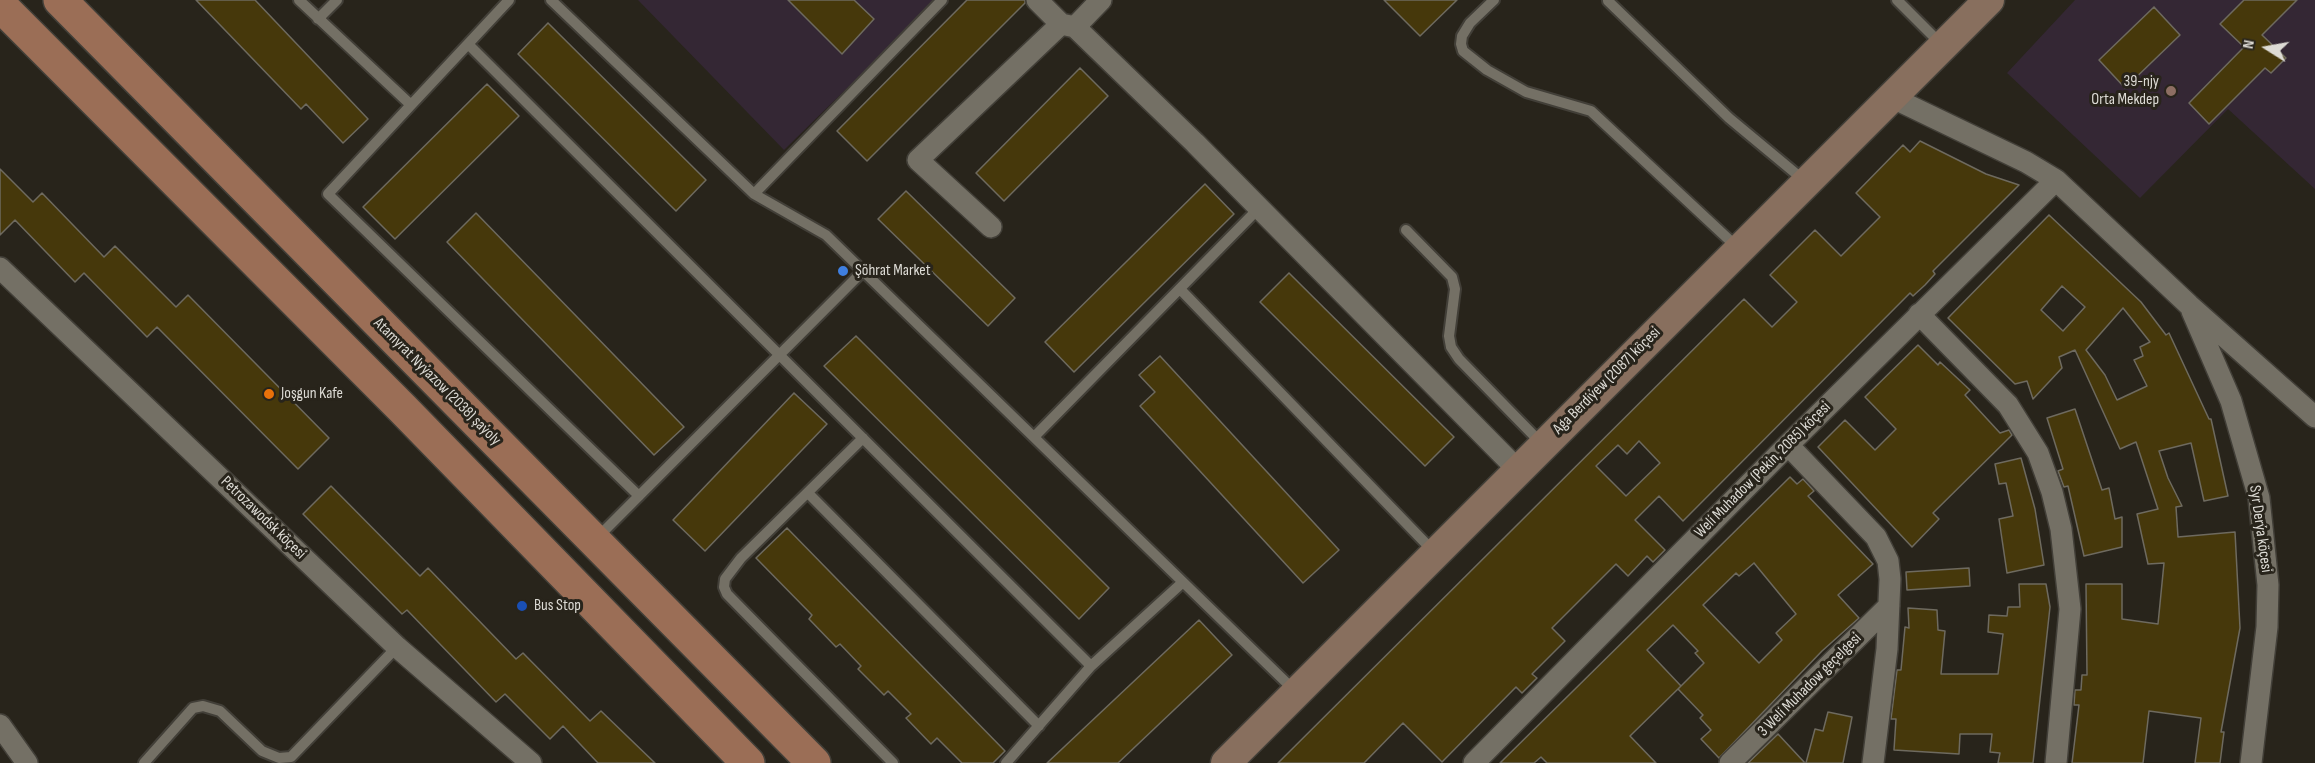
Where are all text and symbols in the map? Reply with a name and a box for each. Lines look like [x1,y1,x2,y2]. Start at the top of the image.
north arrow [2237,18,2297,78]
text: N [2239,38,2259,50]
place label: 39-njy Orta Mekdep [2091,72,2159,110]
marker: 39-njy Orta Mekdep [2164,84,2178,98]
place label: Şöhrat Market [855,261,931,281]
marker: Şöhrat Market [836,264,850,278]
street label: Atamyrat Nyýazow (2038) şaýoly [369,314,505,450]
street label: Aga Berdiýew (2087) köçesi [1549,323,1665,439]
place label: Joşgun Kafe [281,384,343,404]
marker: Joşgun Kafe [262,387,276,401]
street label: Weli Muhadow (Pekin, 2085) köçesi [1691,398,1835,542]
street label: Petrozawodsk köçesi [216,472,310,564]
street label: Syr Derýa köçesi [2244,484,2276,574]
place label: Bus Stop [534,596,581,616]
marker: Bus Stop [515,599,529,613]
street label: 3 Weli Muhadow geçelgesi [1754,629,1866,741]

